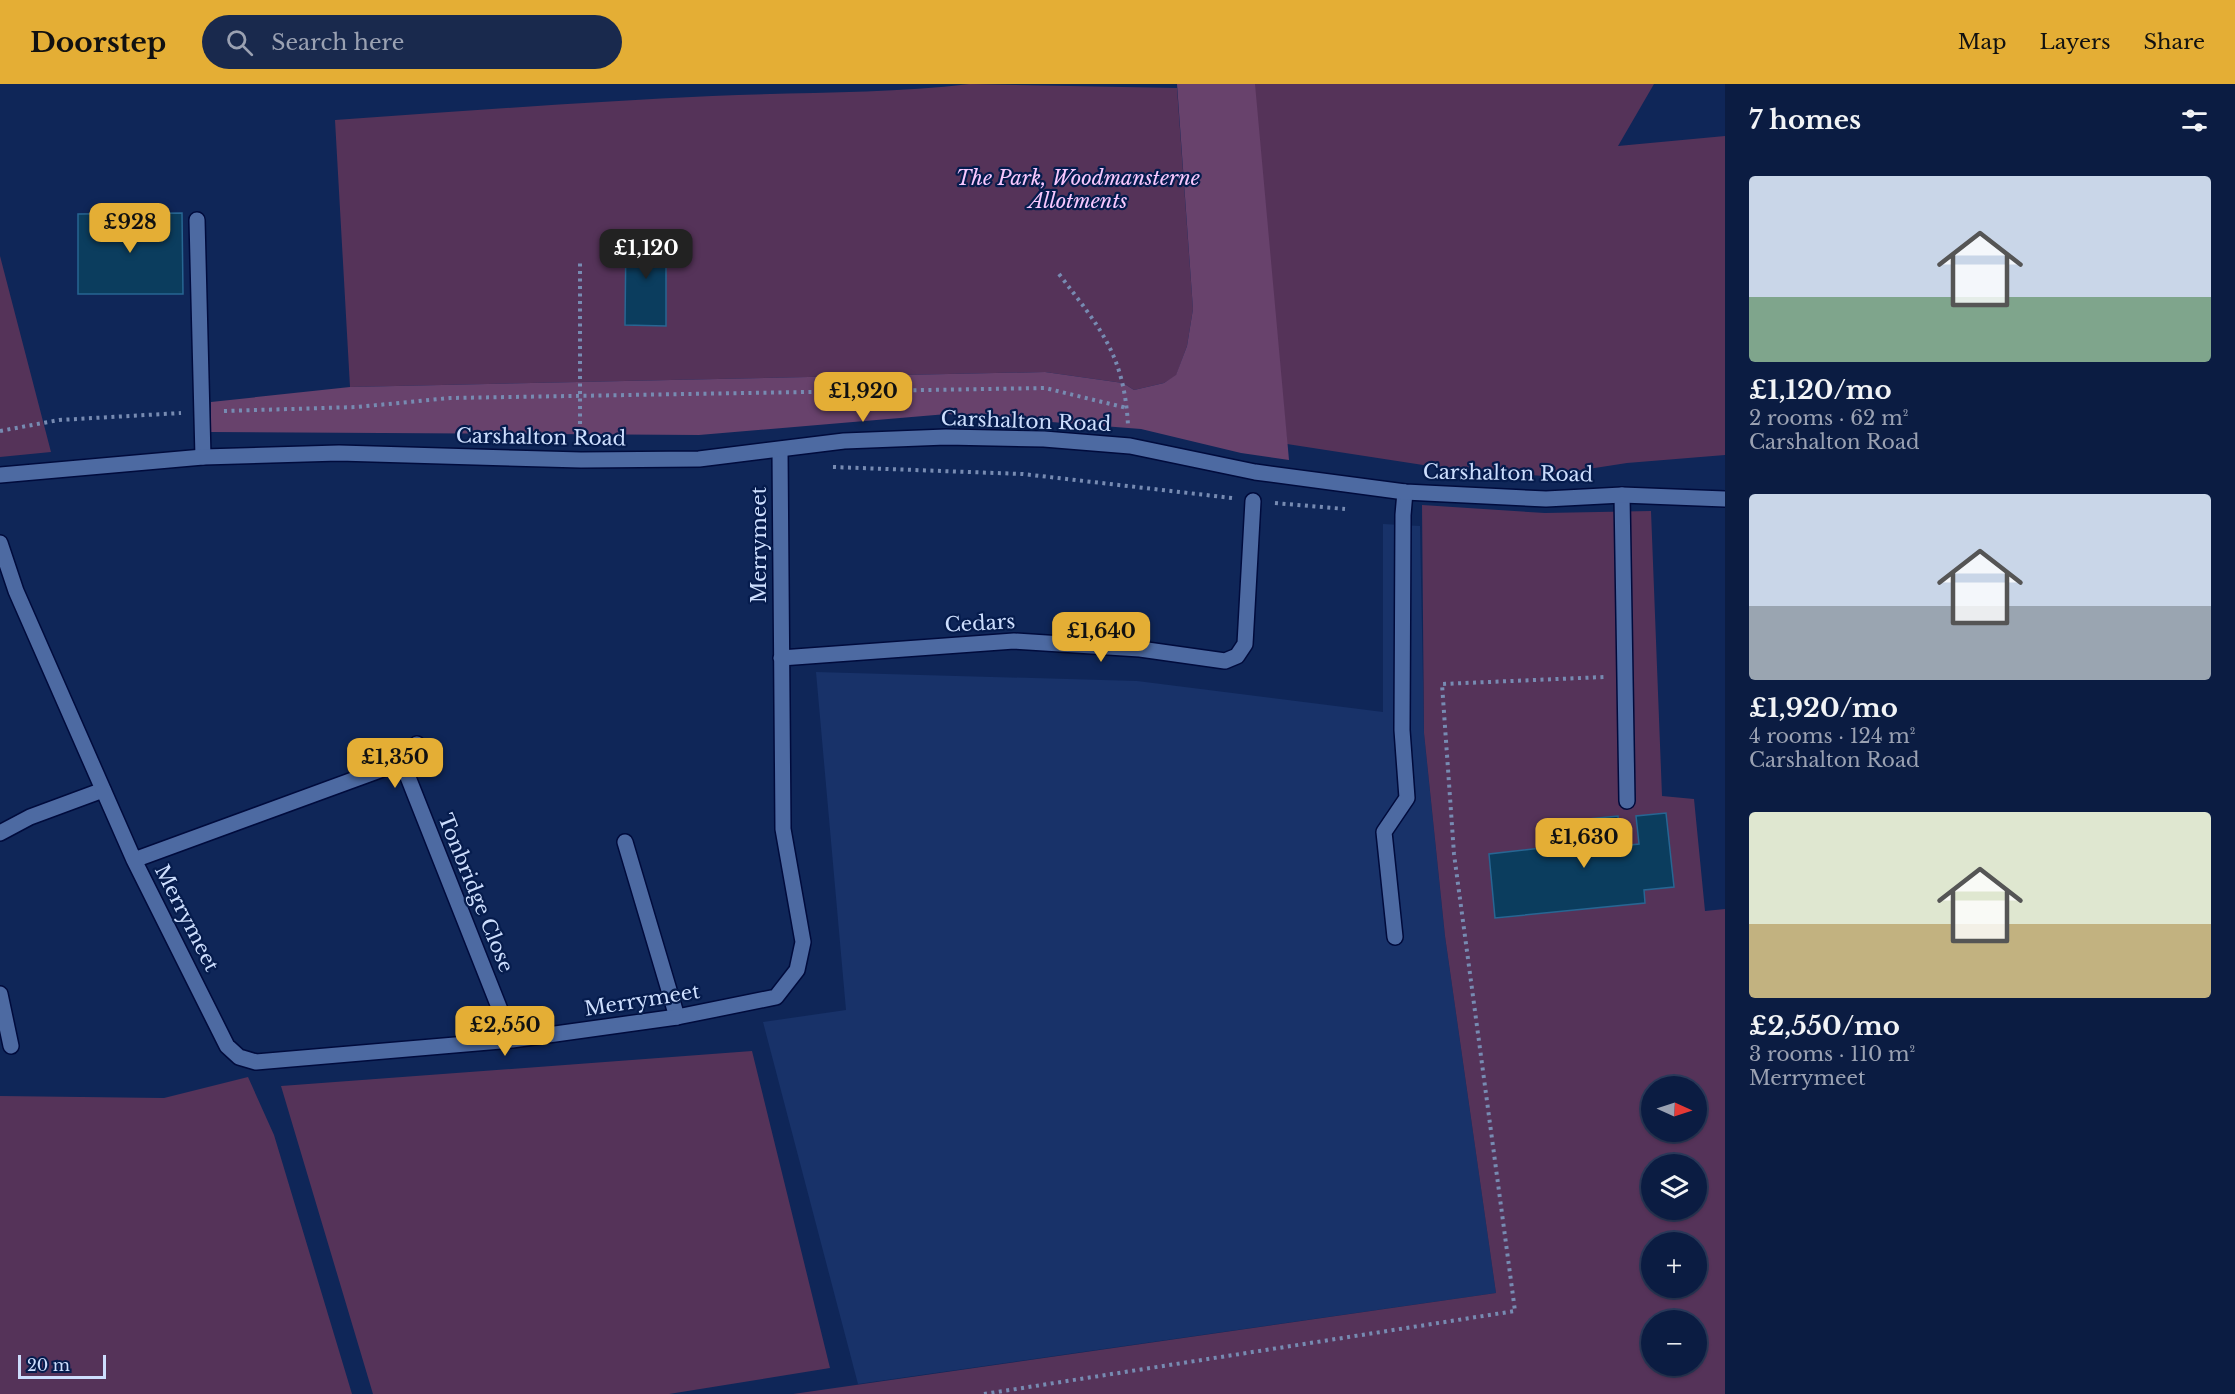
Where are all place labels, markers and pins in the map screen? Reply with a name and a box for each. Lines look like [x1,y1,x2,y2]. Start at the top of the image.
pin: £928 [94,203,166,254]
pin: £1,120 [597,229,695,280]
pin: £1,920 [814,372,912,423]
pin: £1,640 [1052,612,1150,663]
pin: £1,350 [346,738,444,789]
pin: £1,630 [1535,818,1633,869]
pin: £2,550 [456,1006,554,1057]

